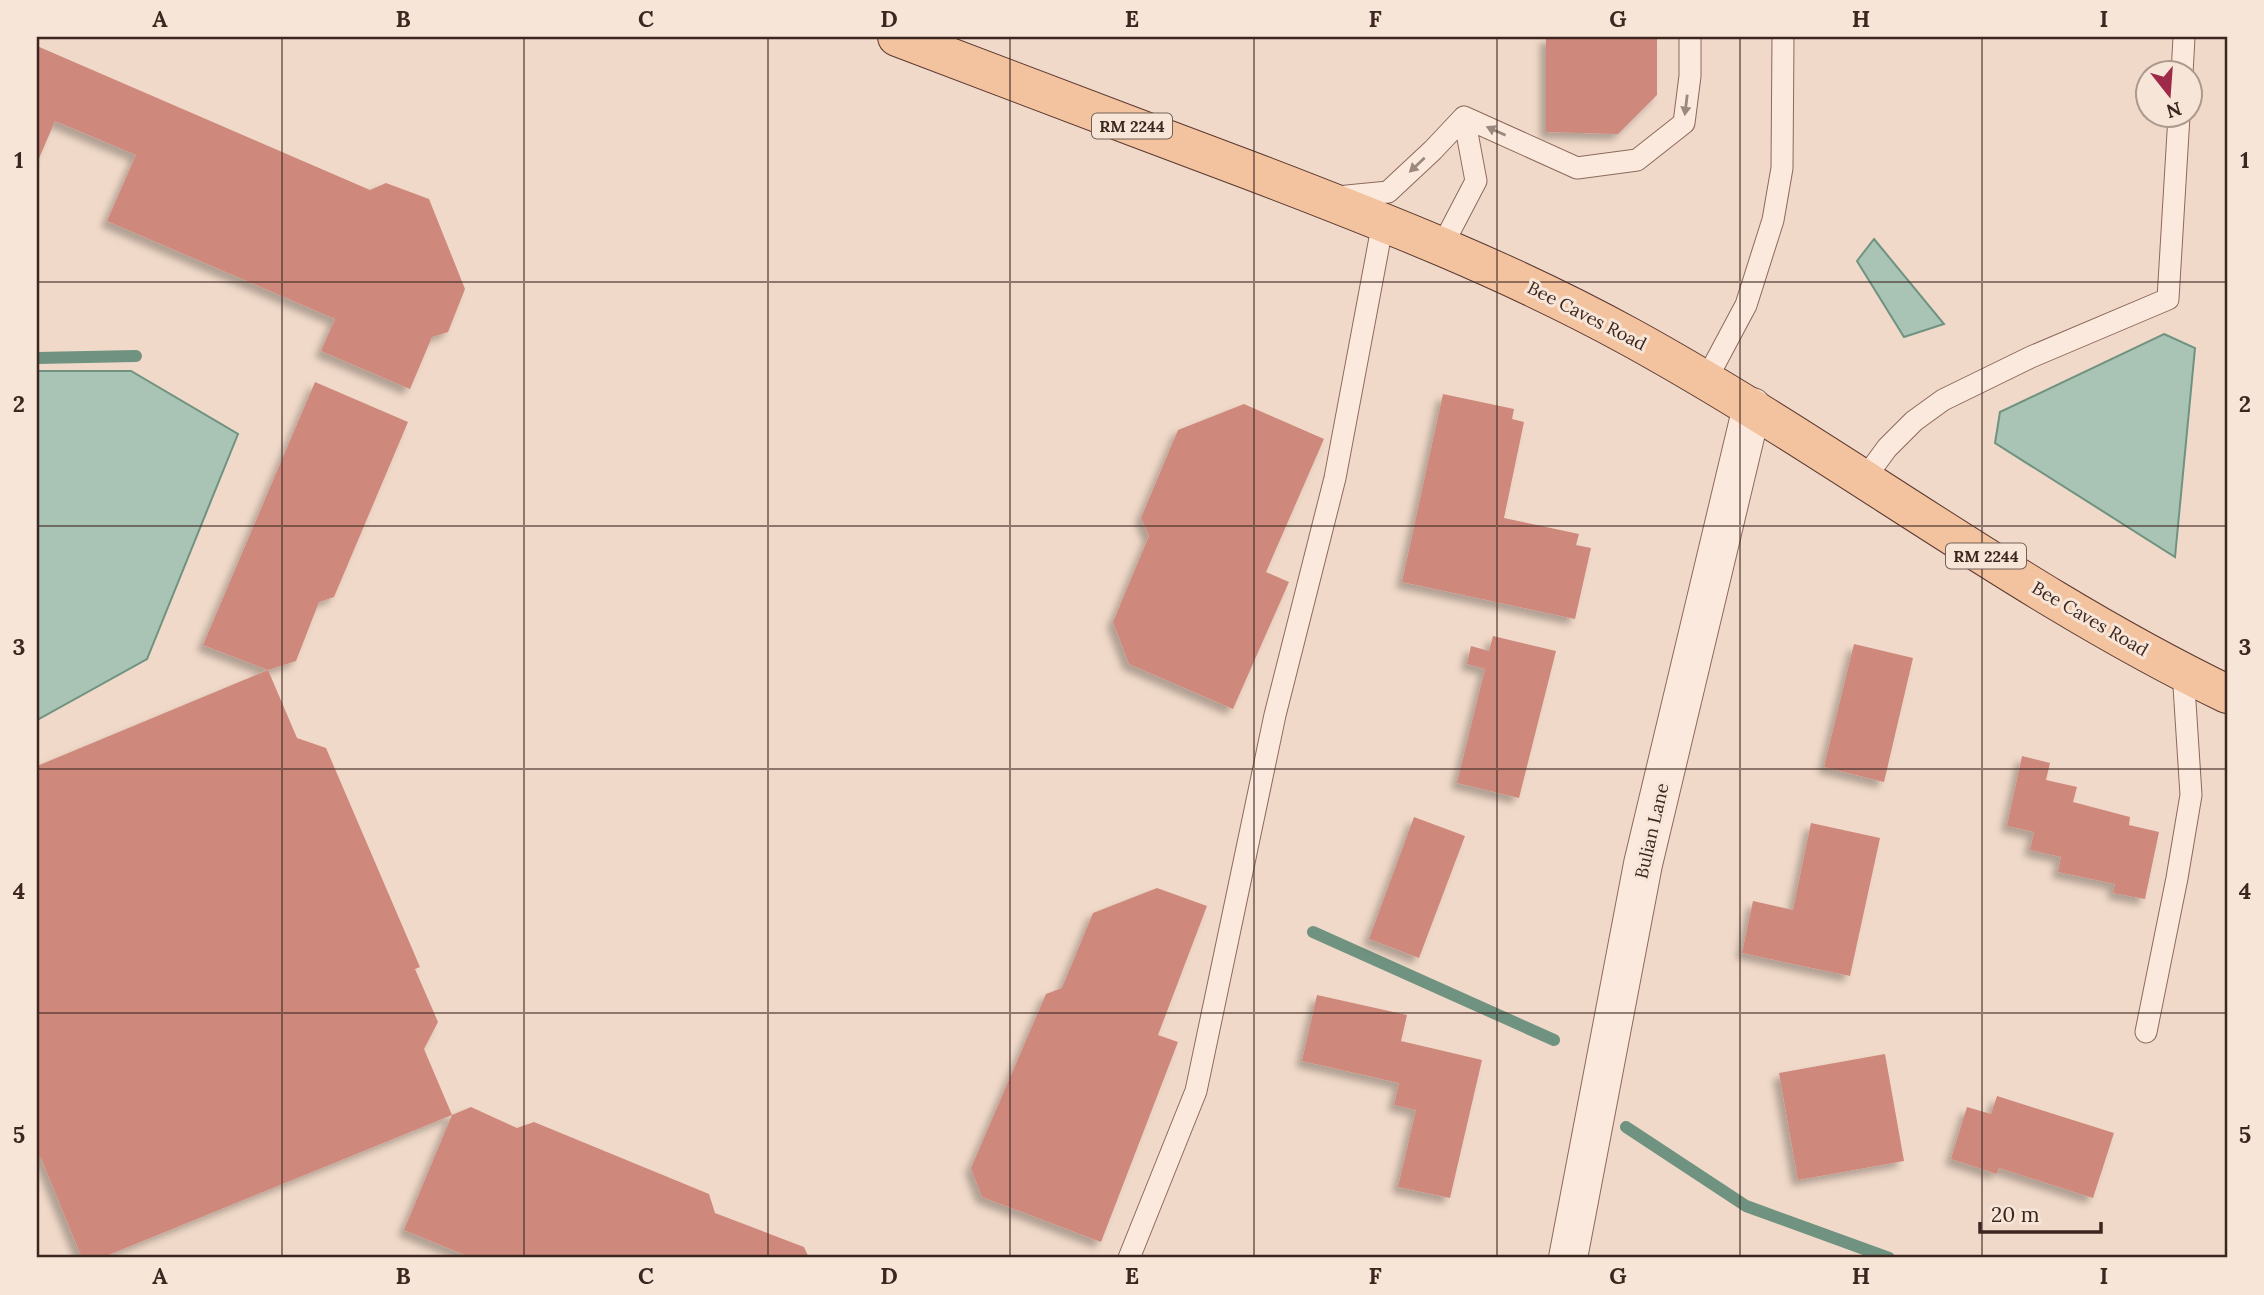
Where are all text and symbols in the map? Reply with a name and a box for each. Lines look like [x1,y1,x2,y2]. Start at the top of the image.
text: A [152,4,168,33]
text: B [395,4,411,33]
text: C [638,4,654,33]
text: D [880,4,898,33]
text: E [1125,4,1139,33]
text: F [1368,4,1382,33]
text: G [1609,4,1627,33]
text: H [1852,4,1870,33]
text: I [2100,4,2108,33]
north arrow [2134,60,2204,130]
one-way arrow [1680,94,1691,116]
text: N [2163,97,2185,124]
road number: RM 2244 [1092,114,1172,138]
one-way arrow [1486,125,1506,137]
text: 1 [14,145,24,174]
text: 1 [2240,145,2250,174]
one-way arrow [1409,157,1426,173]
street label: Bee Caves Road [1524,276,1651,356]
text: 2 [13,389,25,418]
text: 2 [2239,389,2251,418]
road number: RM 2244 [1946,544,2026,568]
street label: Bee Caves Road [2028,576,2153,661]
text: 3 [13,632,25,661]
text: 3 [2239,632,2251,661]
street label: Bulian Lane [1629,781,1674,881]
text: 4 [13,876,25,905]
text: 4 [2239,876,2251,905]
text: 5 [13,1120,25,1149]
text: 5 [2239,1120,2251,1149]
scale bar [1980,1190,2101,1234]
text: 20 m [1991,1201,2040,1228]
text: A [152,1261,168,1290]
text: B [395,1261,411,1290]
text: C [638,1261,654,1290]
text: D [880,1261,898,1290]
text: E [1125,1261,1139,1290]
text: F [1368,1261,1382,1290]
text: G [1609,1261,1627,1290]
text: H [1852,1261,1870,1290]
text: I [2100,1261,2108,1290]

